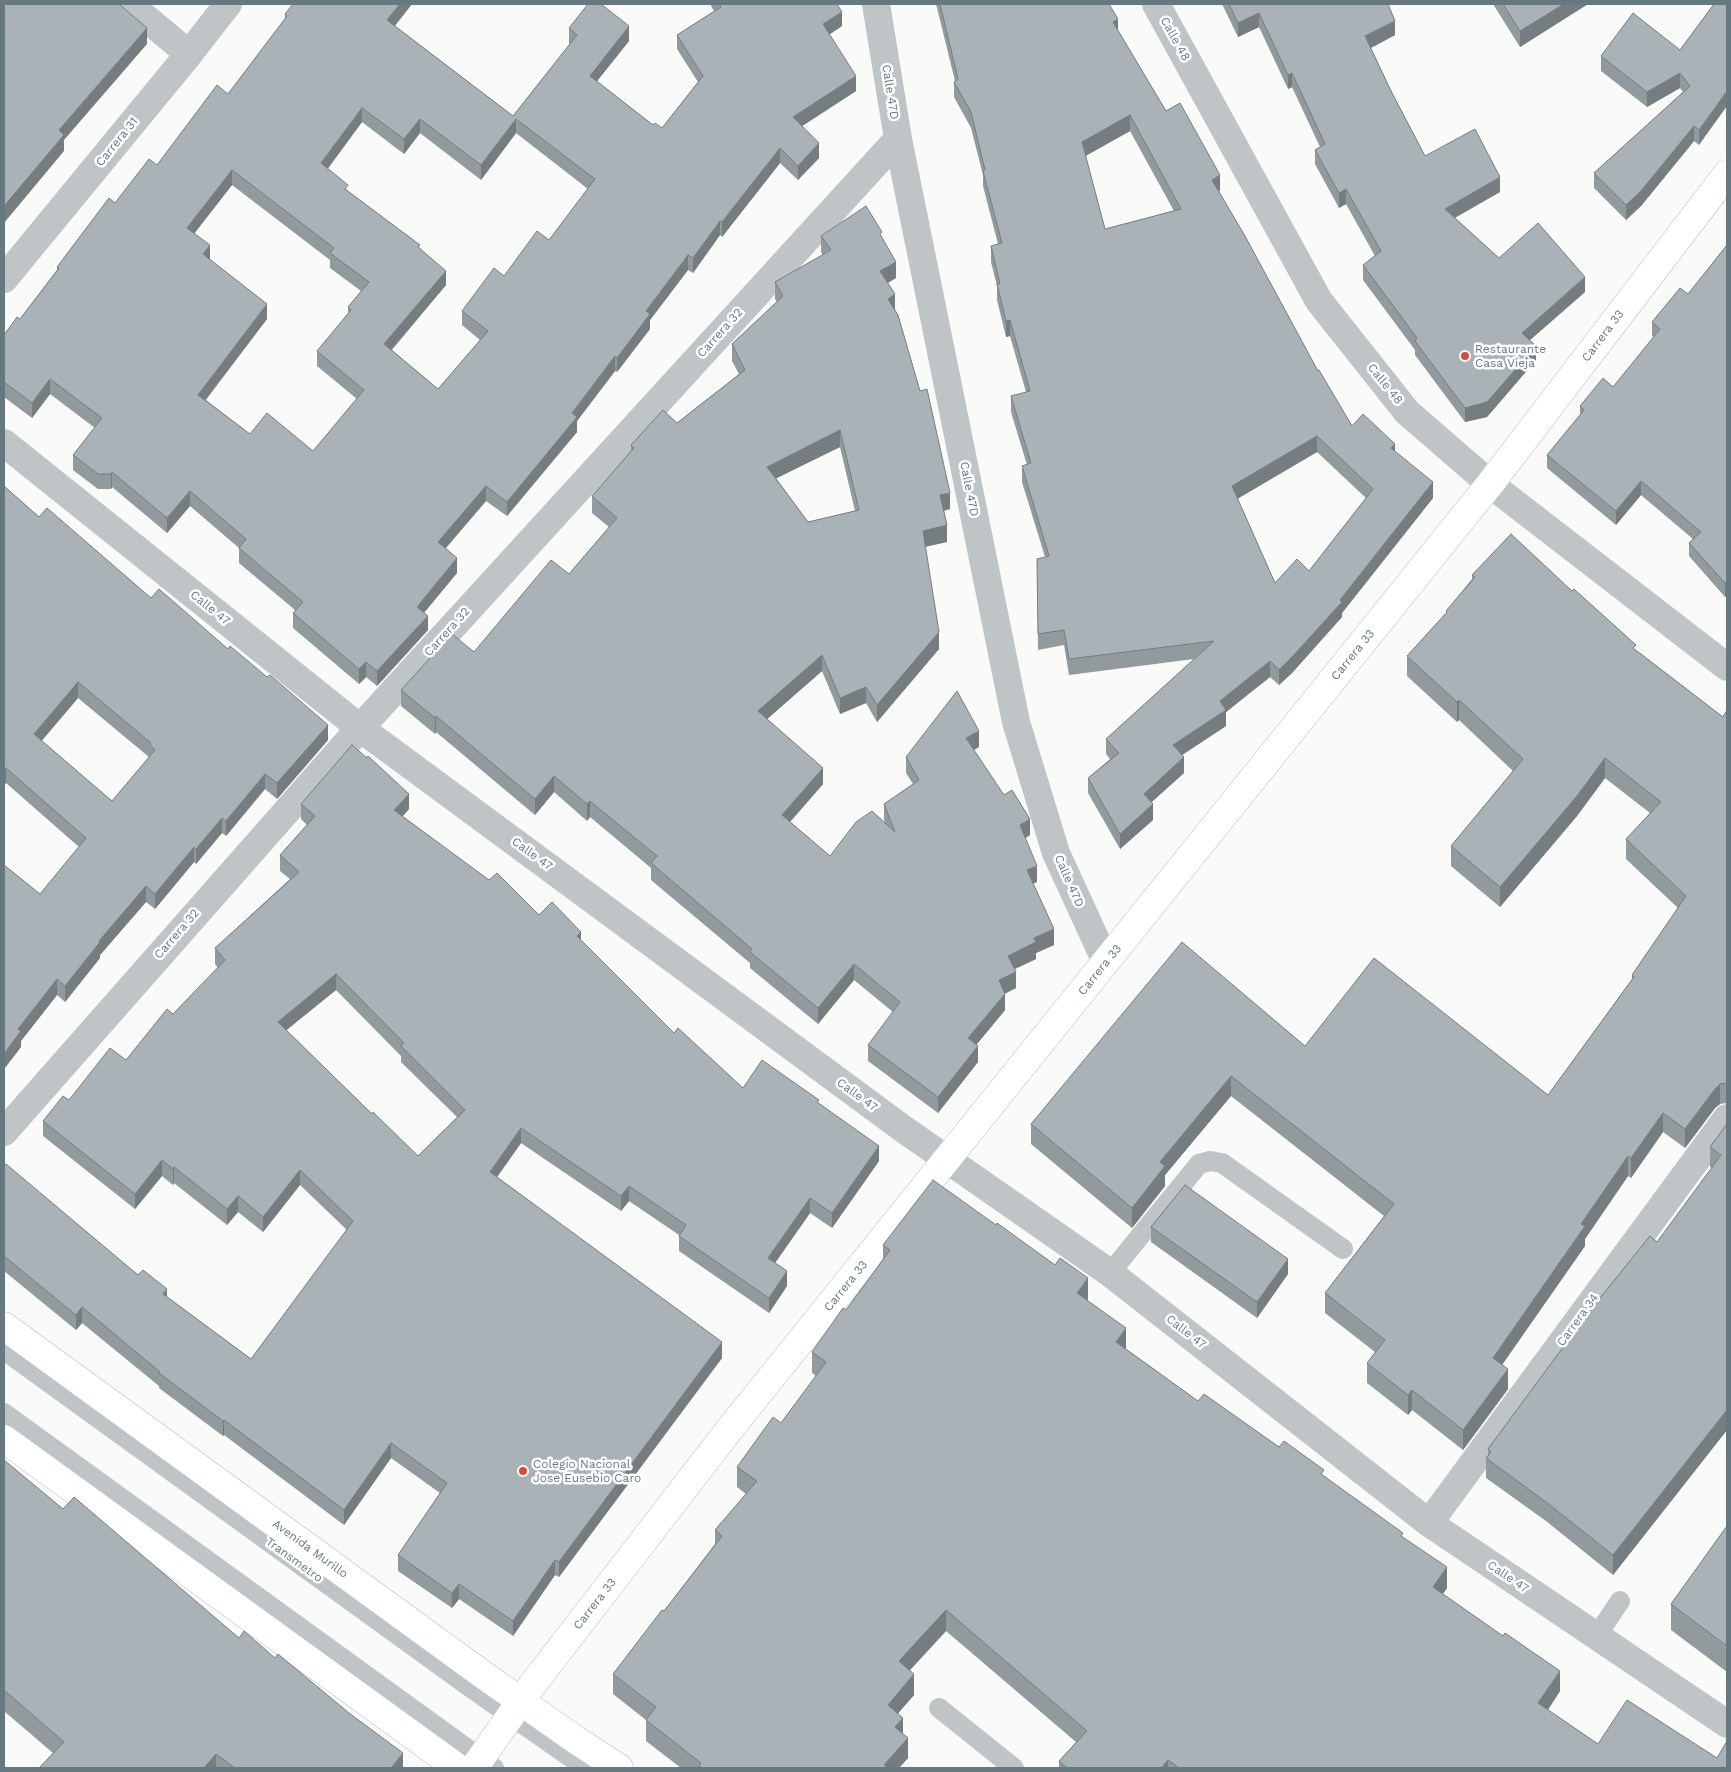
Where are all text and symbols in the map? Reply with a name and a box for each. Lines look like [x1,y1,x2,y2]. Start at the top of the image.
street label: Calle 48 [1157,14,1193,64]
street label: Calle 47D [879,63,901,121]
street label: Carrera 31 [93,115,141,169]
street label: Carrera 32 [694,305,746,361]
street label: Carrera 33 [1579,307,1627,365]
place label: Restaurante Casa Vieja [1475,342,1546,370]
marker: Restaurante Casa Vieja [1459,350,1471,362]
street label: Calle 48 [1364,361,1406,407]
street label: Calle 47D [957,460,981,518]
street label: Calle 47 [187,588,233,628]
street label: Carrera 32 [421,604,473,660]
street label: Carrera 33 [1328,627,1378,683]
street label: Calle 47 [509,834,555,874]
street label: Calle 47D [1051,853,1087,909]
street label: Carrera 32 [152,906,202,962]
street label: Carrera 33 [1075,942,1125,998]
street label: Calle 47 [834,1075,880,1115]
street label: Carrera 33 [821,1258,871,1314]
street label: Carrera 34 [1554,1291,1602,1349]
street label: Calle 47 [1163,1312,1209,1352]
place label: Colegio Nacional Jose Eusebio Caro [533,1457,641,1485]
marker: Colegio Nacional Jose Eusebio Caro [517,1465,529,1477]
street label: Avenida Murillo [269,1517,351,1581]
street label: Transmetro [263,1535,325,1585]
street label: Calle 47 [1485,1558,1531,1596]
street label: Carrera 33 [571,1575,619,1633]

